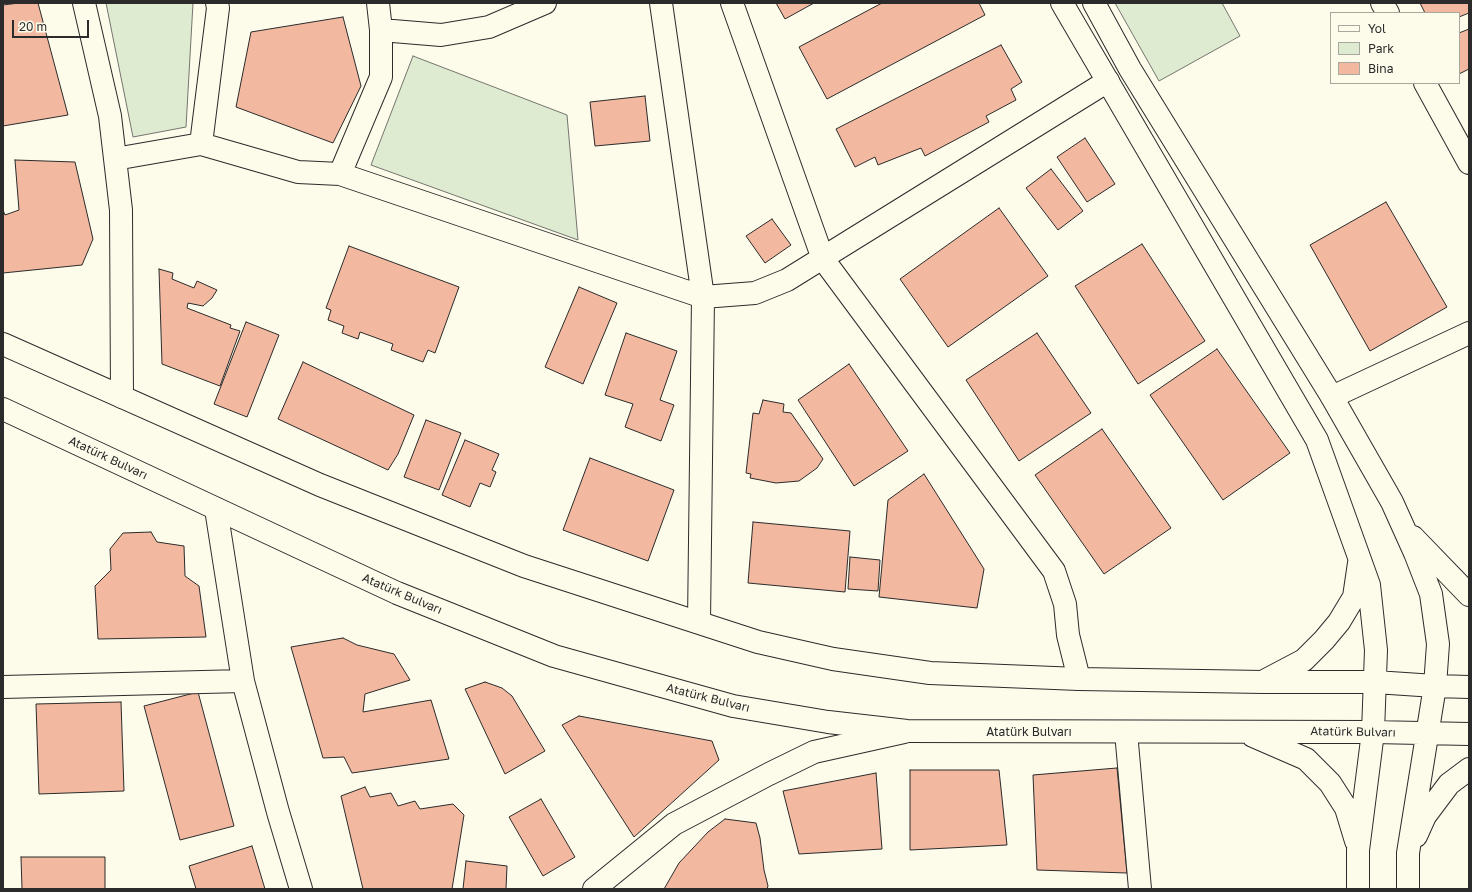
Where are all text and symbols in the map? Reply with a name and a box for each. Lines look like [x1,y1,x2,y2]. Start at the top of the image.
scale bar [14,12,91,38]
legend [1330,12,1460,84]
text: 20 m [19,19,47,34]
text: Yol [1368,21,1386,36]
text: Park [1368,41,1394,56]
text: Bina [1368,61,1393,76]
street label: Atatürk Bulvarı [66,433,150,483]
street label: Atatürk Bulvarı [360,571,444,617]
street label: Atatürk Bulvarı [665,681,751,715]
street label: Atatürk Bulvarı [1310,724,1396,740]
street label: Atatürk Bulvarı [986,725,1072,739]

